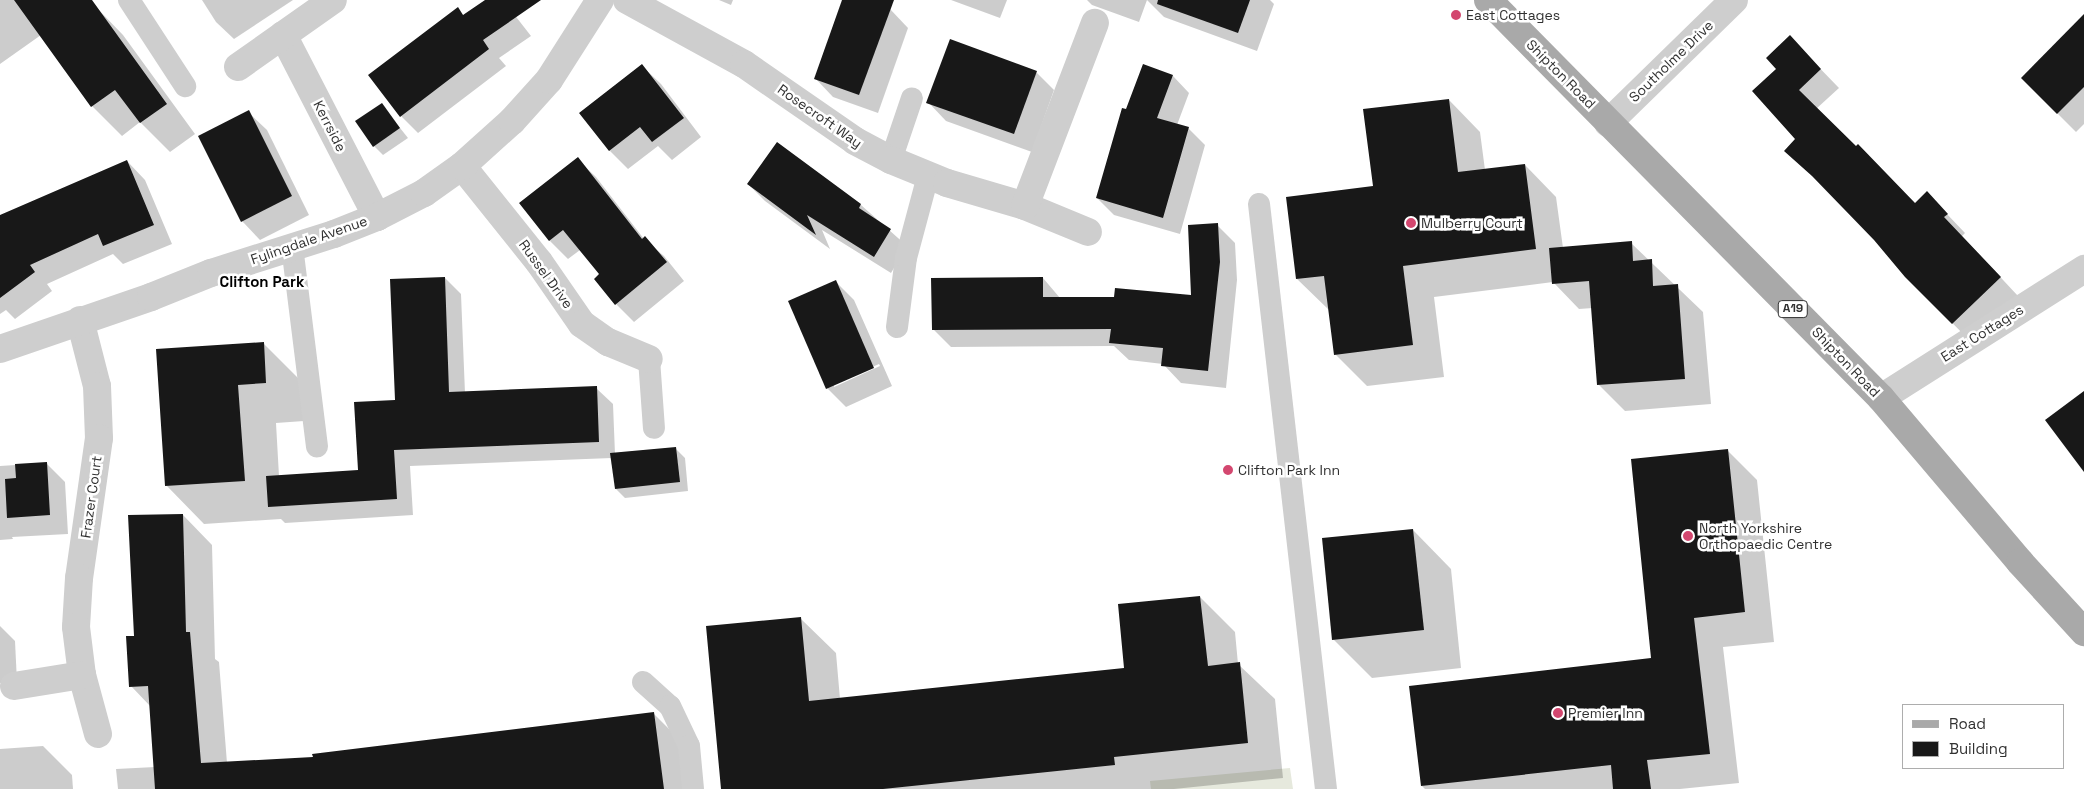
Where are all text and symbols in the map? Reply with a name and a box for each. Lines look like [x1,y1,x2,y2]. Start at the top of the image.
place label: East Cottages [1466,7,1560,23]
marker: East Cottages [1450,9,1462,21]
street label: Southolme Drive [1625,17,1717,105]
street label: Shipton Road [1523,36,1599,112]
street label: Rosecroft Way [774,81,866,151]
street label: Kerrside [310,98,350,154]
street label: Fylingdale Avenue [248,212,370,268]
place label: Mulberry Court [1421,215,1523,231]
marker: Mulberry Court [1405,217,1417,229]
street label: Russel Drive [515,236,577,312]
district label: Clifton Park [220,273,304,291]
road number: A19 [1777,300,1809,318]
street label: East Cottages [1938,301,2026,365]
street label: Shipton Road [1808,324,1884,400]
street label: Frazer Court [77,455,105,539]
place label: Clifton Park Inn [1238,462,1340,478]
marker: Clifton Park Inn [1222,464,1234,476]
place label: North Yorkshire Orthopaedic Centre [1699,520,1832,552]
marker: North Yorkshire Orthopaedic Centre [1681,529,1695,543]
legend [1902,704,2064,769]
place label: Premier Inn [1568,705,1643,721]
marker: Premier Inn [1552,707,1564,719]
text: Road [1949,714,1986,733]
text: Building [1949,739,2008,758]

